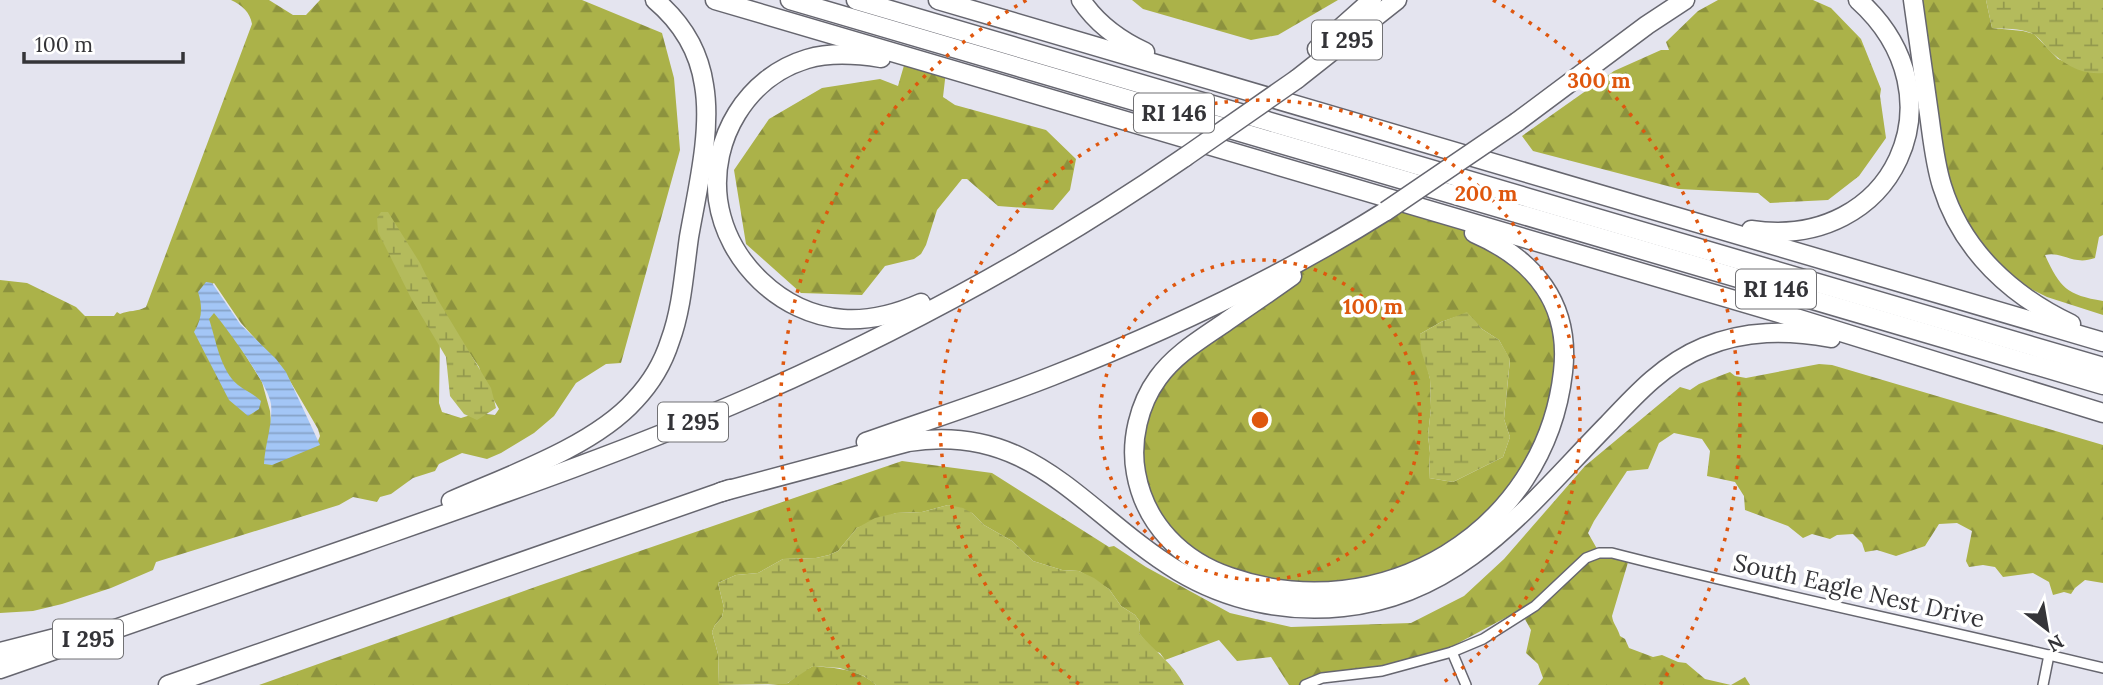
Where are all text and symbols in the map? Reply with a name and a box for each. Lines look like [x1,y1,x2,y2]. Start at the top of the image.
road number: I 295 [1312,20,1382,60]
scale bar [24,21,184,65]
text: 100 m [35,31,93,58]
text: 300 m [1567,67,1631,94]
road number: RI 146 [1134,94,1214,132]
text: 200 m [1455,180,1517,207]
road number: RI 146 [1736,270,1816,308]
text: 100 m [1343,293,1403,320]
road number: I 295 [658,402,728,442]
centre of rings [1248,408,1272,432]
street label: South Eagle Nest Drive [1731,547,1988,634]
north arrow [2012,594,2082,664]
road number: I 295 [53,620,123,659]
text: N [2043,630,2068,658]

